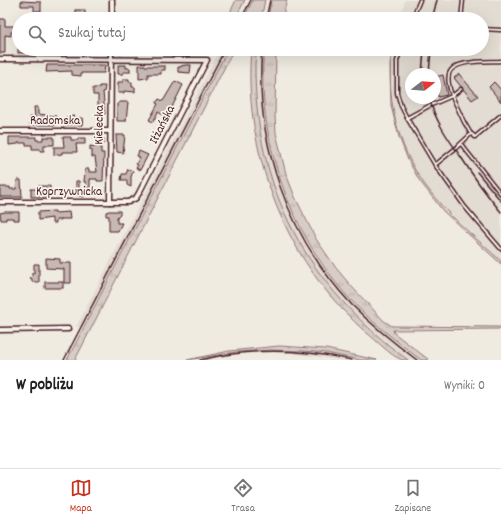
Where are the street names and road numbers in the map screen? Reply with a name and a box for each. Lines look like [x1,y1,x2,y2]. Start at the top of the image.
street label: Iłżańska [145,102,181,148]
street label: Kielecka [90,104,110,145]
street label: Radomska [30,112,81,131]
street label: Koprzywnicka [36,183,103,202]

